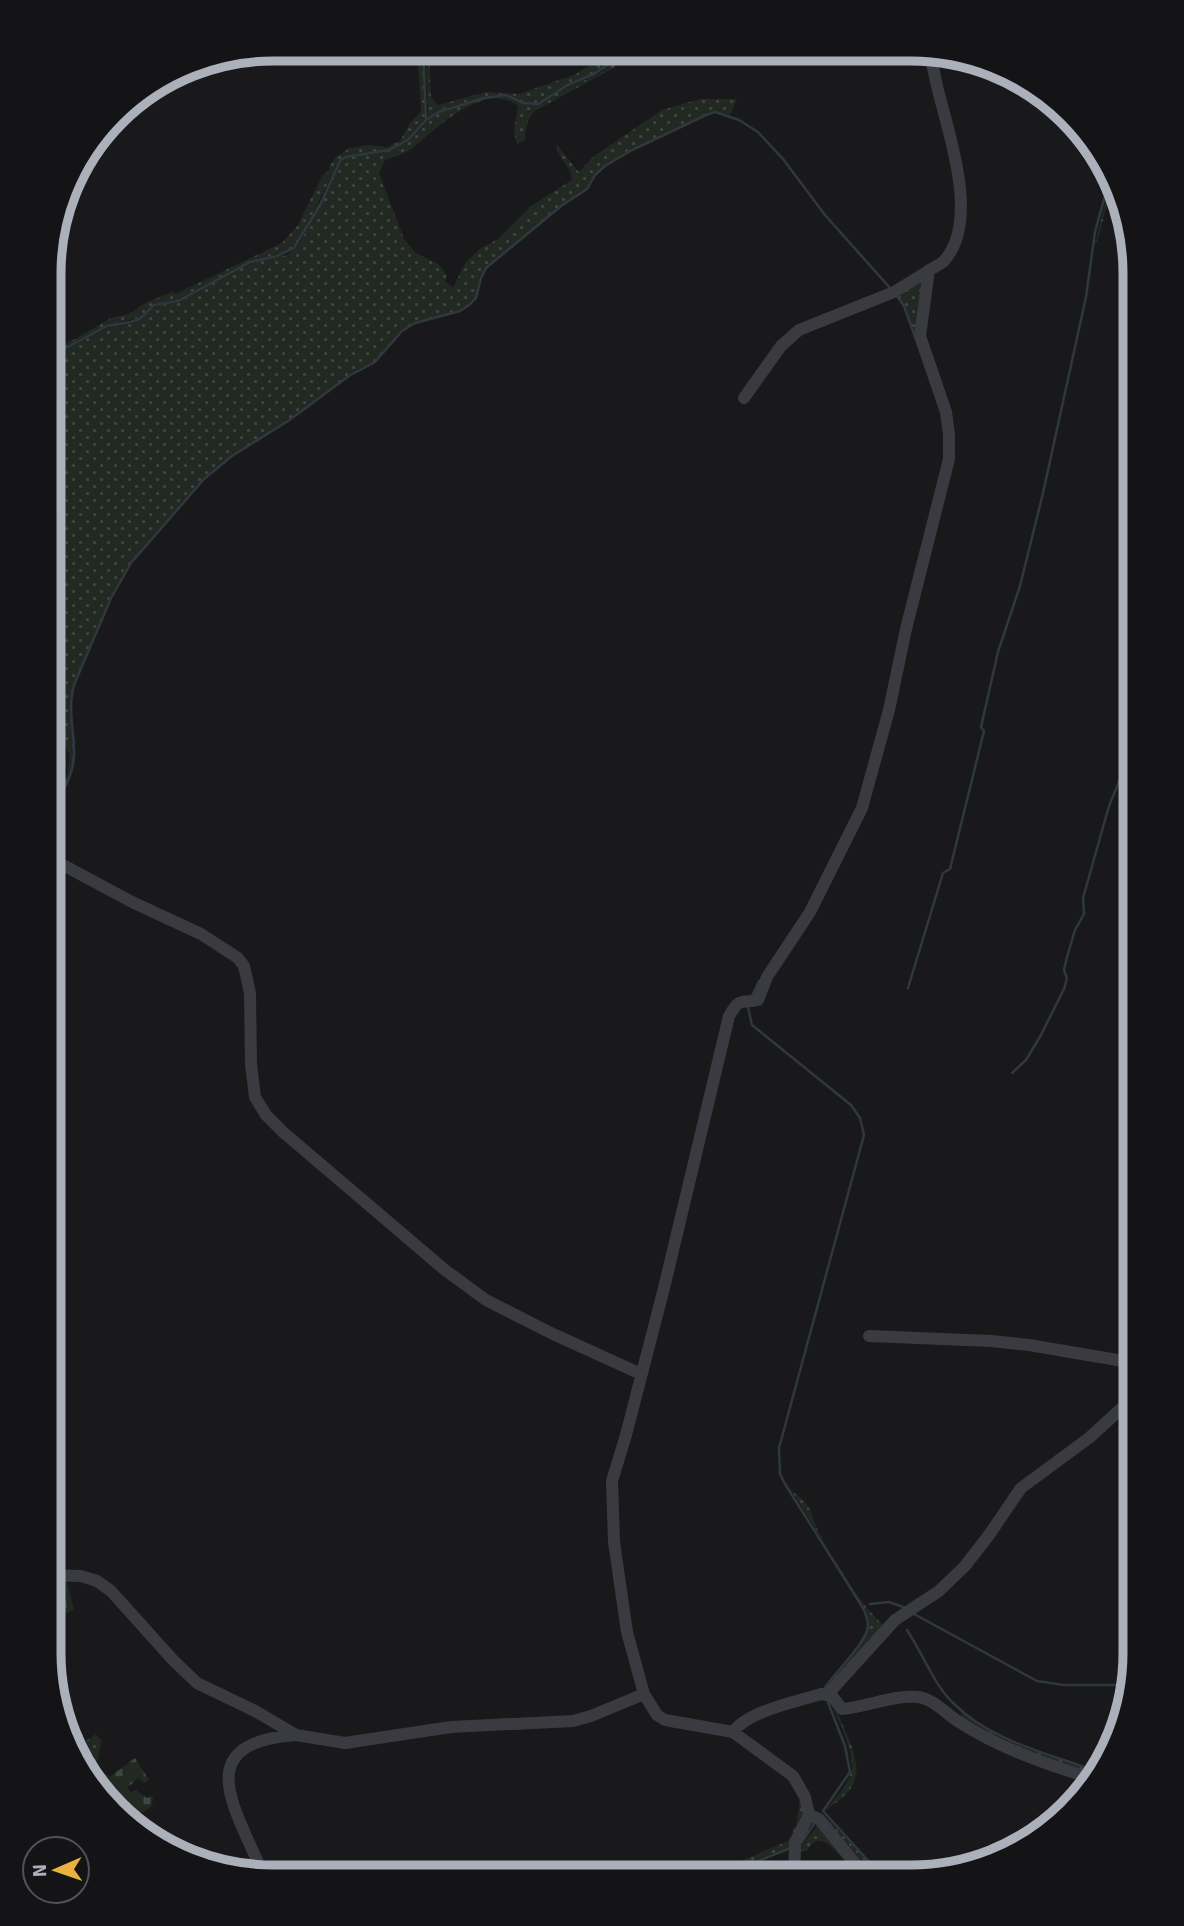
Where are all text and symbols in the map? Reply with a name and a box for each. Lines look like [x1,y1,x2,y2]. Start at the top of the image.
north arrow [21,1835,91,1905]
text: N [28,1864,52,1878]

